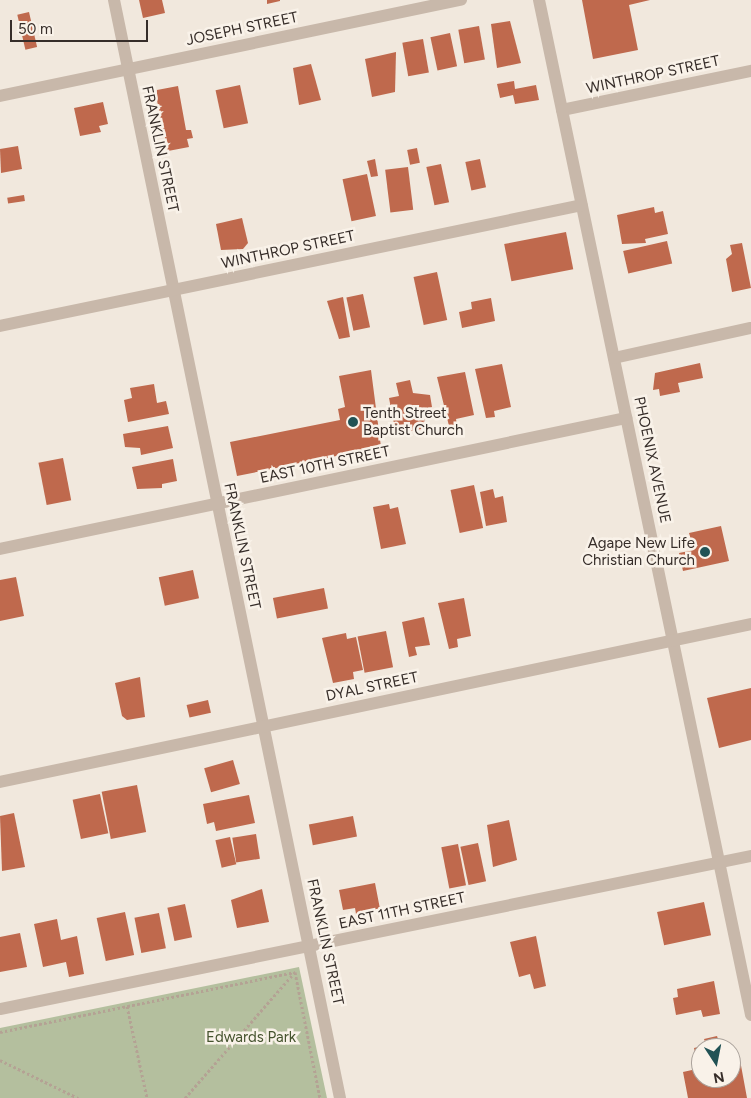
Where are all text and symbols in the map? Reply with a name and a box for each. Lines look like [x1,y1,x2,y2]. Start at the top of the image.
street label: JOSEPH STREET [184,8,300,50]
scale bar [12,10,150,42]
text: 50 m [18,20,53,38]
street label: WINTHROP STREET [585,52,721,98]
street label: FRANKLIN STREET [138,84,182,214]
street label: WINTHROP STREET [220,227,356,273]
street label: PHOENIX AVENUE [630,395,674,525]
place label: Tenth Street Baptist Church [363,404,463,439]
marker: Tenth Street Baptist Church [347,416,359,428]
street label: EAST 10TH STREET [258,442,392,488]
street label: FRANKLIN STREET [220,481,264,611]
place label: Agape New Life Christian Church [582,534,695,569]
marker: Agape New Life Christian Church [699,546,711,558]
street label: DYAL STREET [324,668,420,706]
street label: FRANKLIN STREET [303,877,347,1007]
street label: EAST 11TH STREET [337,889,467,933]
park label: Edwards Park [206,1029,296,1047]
north arrow [691,1038,741,1088]
text: N [712,1068,726,1087]

